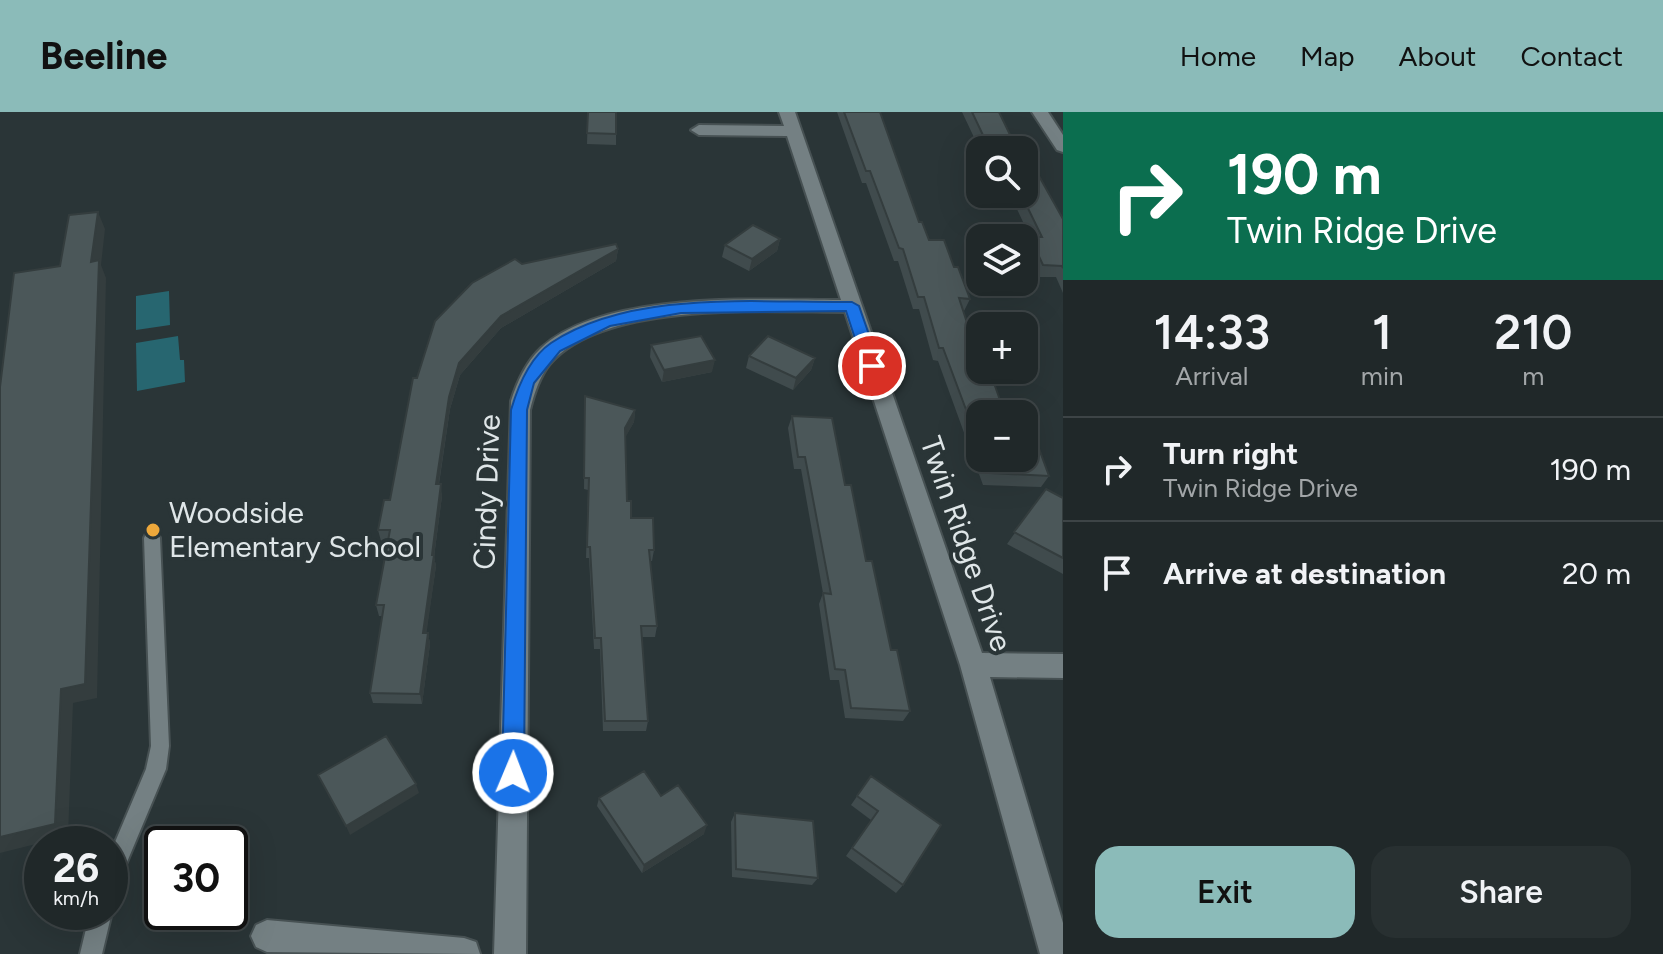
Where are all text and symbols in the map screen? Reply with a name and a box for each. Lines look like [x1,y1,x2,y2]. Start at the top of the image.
text: Beeline [40,33,167,79]
text: Home [1180,39,1256,73]
text: Map [1300,39,1355,73]
text: About [1399,39,1476,73]
text: Contact [1520,39,1623,73]
map controls [966,136,1038,472]
button: search [966,136,1038,208]
text: 190 m [1227,141,1382,208]
icon: right [1095,144,1199,248]
text: Twin Ridge Drive [1227,209,1497,252]
button: layers [966,224,1038,296]
text: 14:33 [1154,303,1270,361]
text: 1 [1372,303,1392,361]
text: 210 [1494,303,1572,361]
button: + [966,312,1038,384]
pin [838,332,906,400]
icon: arrive [850,344,894,388]
text: Arrival [1175,360,1249,392]
text: min [1361,360,1403,392]
text: m [1522,360,1544,392]
button: − [966,400,1038,472]
street label: Cindy Drive [465,414,508,570]
street label: Twin Ridge Drive [912,431,1021,656]
text: Turn right [1163,435,1298,472]
icon: right [1095,447,1139,491]
text: 190 m [1549,451,1631,488]
text: Twin Ridge Drive [1163,472,1358,504]
place label: Woodside Elementary School [169,494,421,565]
marker: Woodside Elementary School [144,521,162,539]
icon: arrive [1095,551,1139,595]
text: Arrive at destination [1163,555,1446,592]
text: 20 m [1562,555,1631,592]
position arrow [471,731,555,815]
speed limit sign: 30 [144,826,248,930]
text: 26 [53,844,99,892]
button: Exit [1095,846,1355,938]
button: Share [1371,846,1631,938]
text: km/h [53,886,99,910]

